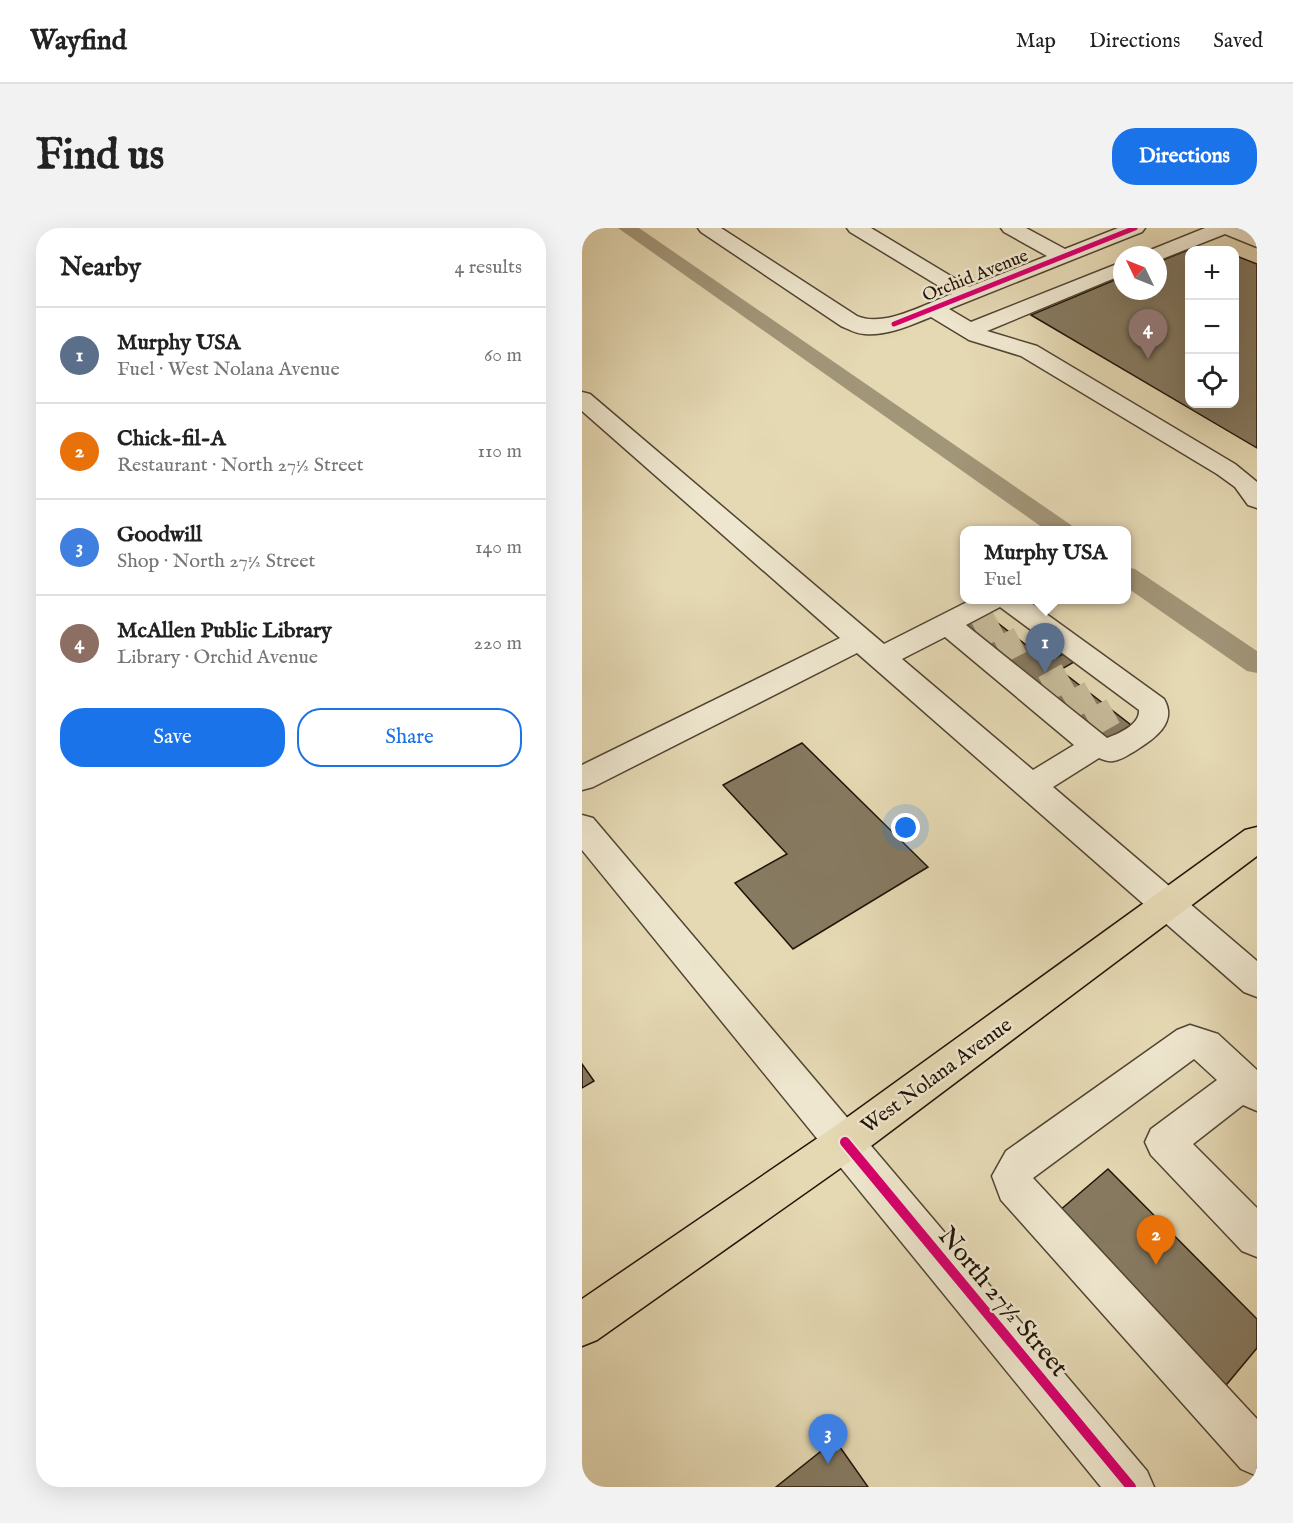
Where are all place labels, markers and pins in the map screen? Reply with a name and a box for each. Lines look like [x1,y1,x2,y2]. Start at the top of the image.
pin: 4 [1128,310,1168,359]
pin: 1 [1026,624,1064,673]
pin: 2 [1136,1216,1176,1265]
pin: 3 [808,1414,848,1464]

